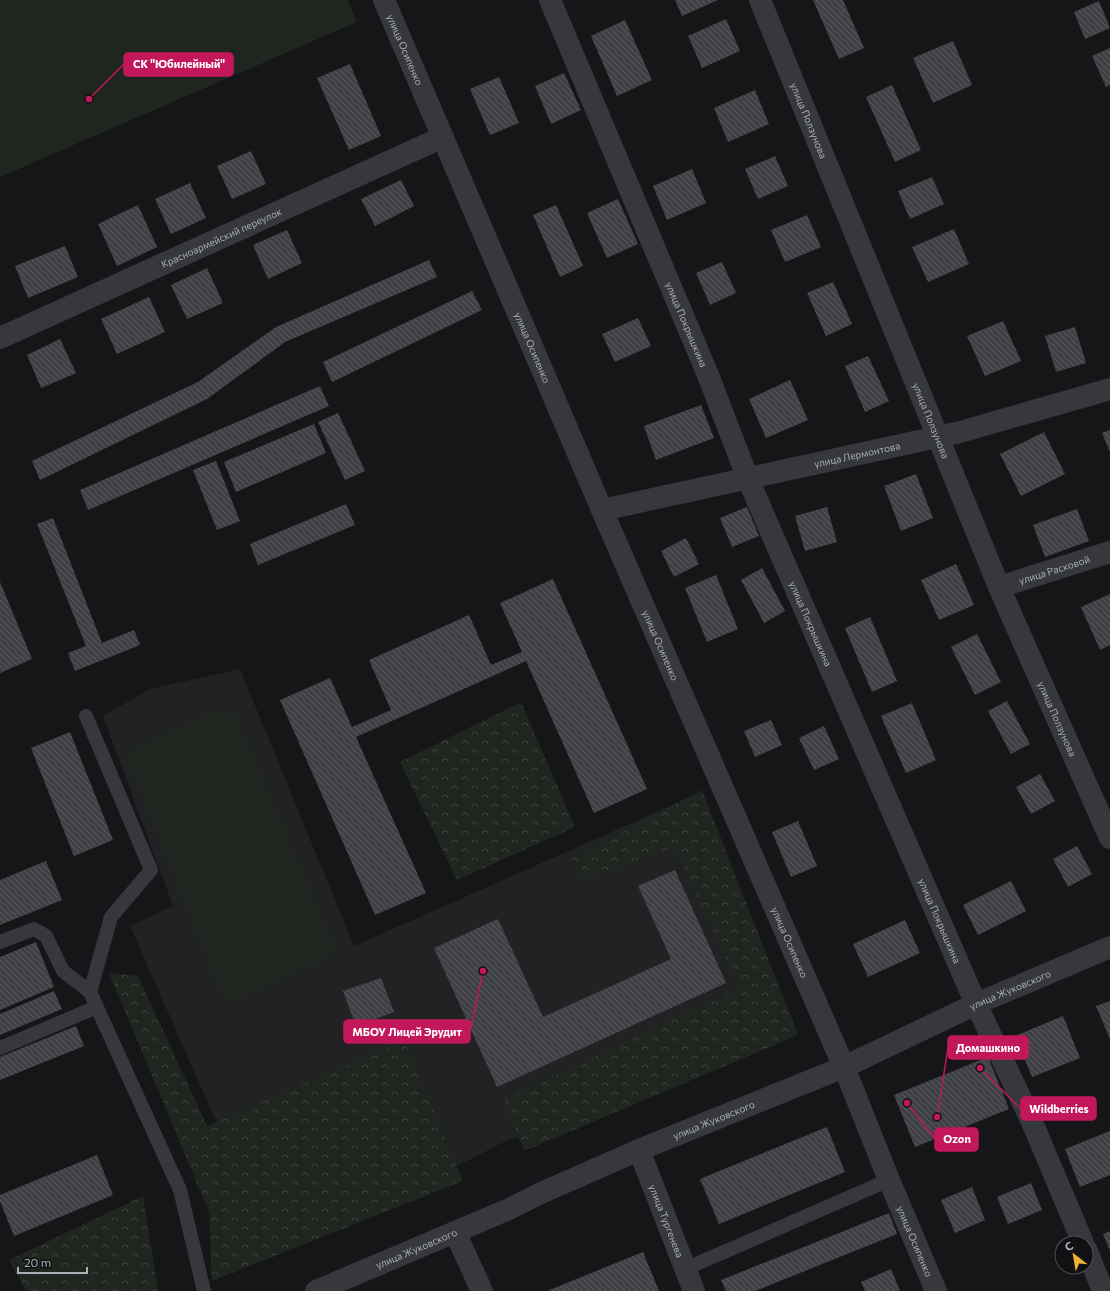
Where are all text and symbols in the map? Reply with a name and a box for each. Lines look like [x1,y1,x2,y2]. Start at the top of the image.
street label: улица Осипенко [385,12,426,87]
callout: СК "Юбилейный" [124,53,233,76]
text: СК "Юбилейный" [133,57,225,70]
street label: улица Ползунова [788,81,830,160]
street label: Красноармейский переулок [159,205,284,270]
street label: улица Покрышкина [663,280,710,369]
street label: улица Осипенко [512,310,553,385]
street label: улица Ползунова [910,381,952,460]
street label: улица Лермонтова [813,439,901,470]
street label: улица Расковой [1017,553,1091,586]
street label: улица Покрышкина [787,579,835,668]
street label: улица Осипенко [640,608,681,682]
street label: улица Ползунова [1036,680,1079,758]
street label: улица Покрышкина [916,876,964,965]
street label: улица Осипенко [769,905,810,980]
street label: улица Жуковского [967,967,1053,1012]
callout: МБОУ Лицей Эрудит [344,1020,470,1043]
text: МБОУ Лицей Эрудит [352,1025,463,1038]
callout: Домашкино [948,1036,1028,1059]
text: Домашкино [956,1041,1020,1054]
callout: Wildberries [1021,1097,1096,1120]
street label: улица Жуковского [671,1098,756,1142]
text: Wildberries [1029,1102,1089,1115]
callout: Ozon [935,1128,978,1151]
text: Ozon [943,1132,971,1145]
street label: улица Тургенева [647,1183,686,1259]
street label: улица Осипенко [895,1204,935,1279]
street label: улица Жуковского [374,1226,459,1271]
north arrow [1054,1235,1094,1275]
text: С [1062,1238,1076,1254]
scale bar [18,1249,87,1275]
text: 20 m [24,1255,51,1269]

